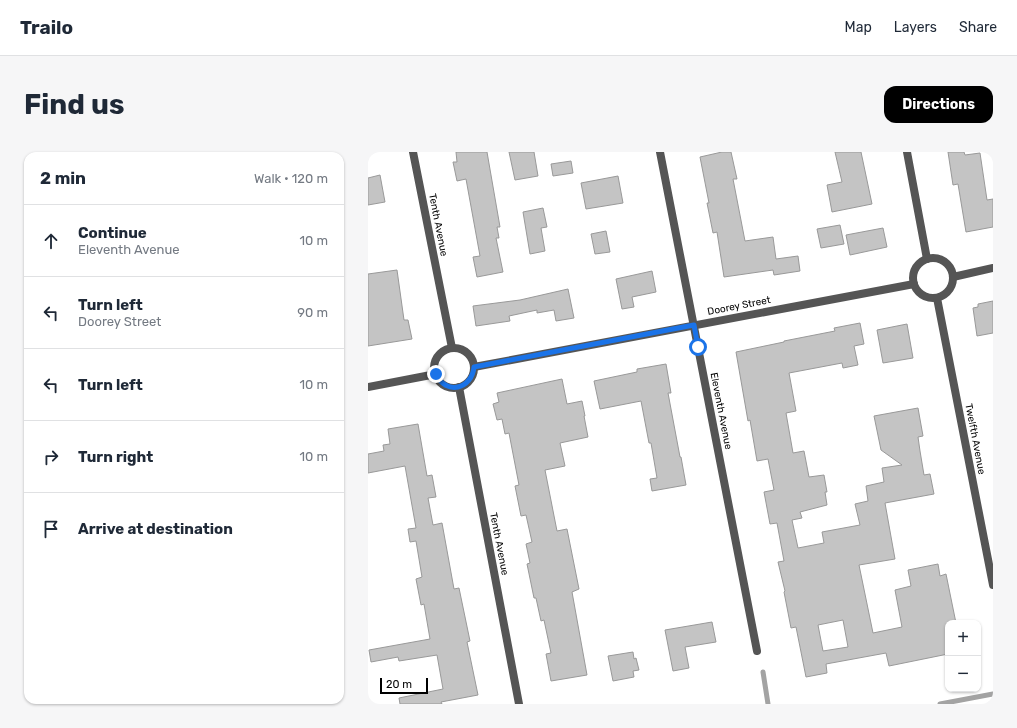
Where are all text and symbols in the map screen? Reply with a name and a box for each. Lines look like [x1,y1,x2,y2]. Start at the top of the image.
text: Trailo [20,16,73,39]
text: Map [845,19,872,36]
text: Layers [894,19,937,36]
text: Share [959,19,997,36]
button: Directions [884,86,993,123]
text: Find us [24,88,124,121]
text: 2 min [40,168,86,188]
text: Walk · 120 m [254,171,328,186]
street label: Tenth Avenue [426,193,450,258]
text: Continue [78,224,147,242]
icon: ahead [40,230,62,252]
text: 10 m [299,233,328,248]
text: Eleventh Avenue [78,242,179,257]
street label: Doorey Street [706,294,772,318]
text: Turn left [78,296,143,314]
icon: left [40,302,62,324]
text: 90 m [297,305,328,320]
text: Doorey Street [78,314,161,329]
route start [689,338,707,356]
route end [427,365,445,383]
street label: Eleventh Avenue [708,372,734,451]
icon: left [40,374,62,396]
text: Turn left [78,376,143,394]
text: 10 m [299,377,328,392]
street label: Twelfth Avenue [962,402,988,476]
icon: right [40,446,62,468]
text: Turn right [78,448,153,466]
text: 10 m [299,449,328,464]
street label: Tenth Avenue [487,512,511,577]
icon: arrive [40,518,62,540]
text: Arrive at destination [78,520,233,538]
map controls [945,620,981,692]
button: + [945,620,981,656]
button: − [945,656,981,692]
scale bar [380,676,428,695]
text: 20 m [386,678,412,691]

